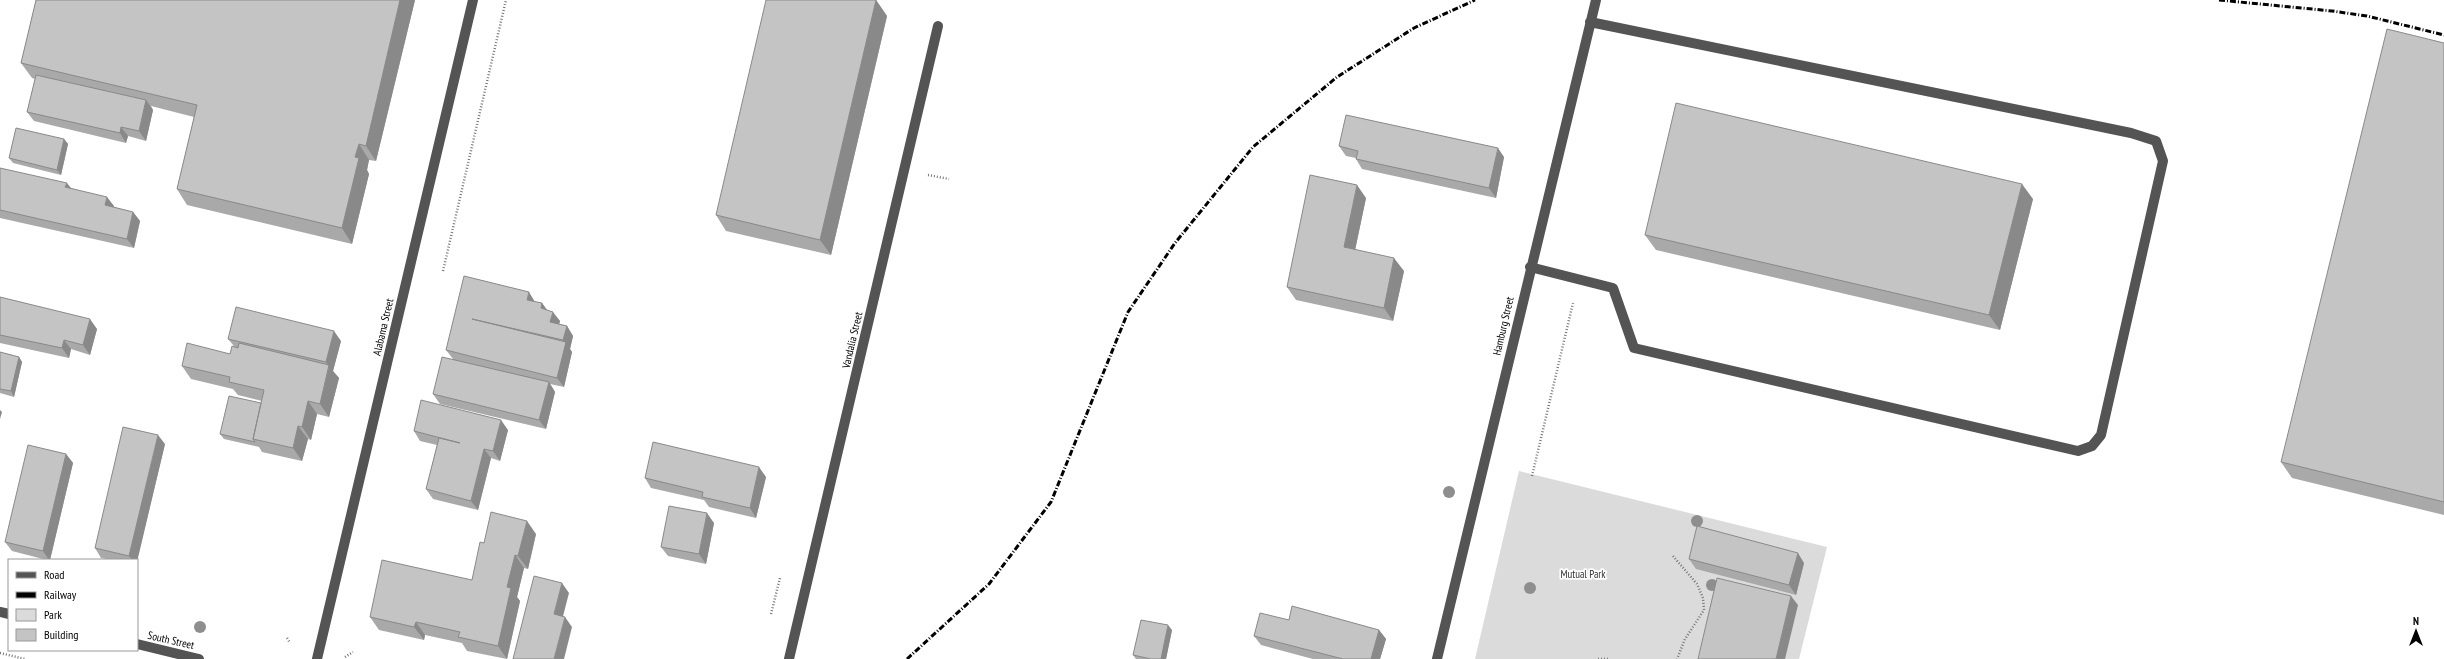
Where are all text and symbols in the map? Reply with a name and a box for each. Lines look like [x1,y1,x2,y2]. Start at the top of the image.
street label: Hamburg Street [1489,295,1517,357]
street label: Alabama Street [370,297,396,357]
street label: Vandalia Street [838,310,865,371]
legend [8,559,138,651]
text: Road [44,567,64,582]
park label: Mutual Park [1560,567,1606,581]
text: Railway [44,587,77,602]
text: Park [44,607,62,622]
north arrow [2396,611,2436,651]
text: N [2413,614,2419,628]
text: Building [44,627,79,642]
street label: South Street [146,628,196,652]

